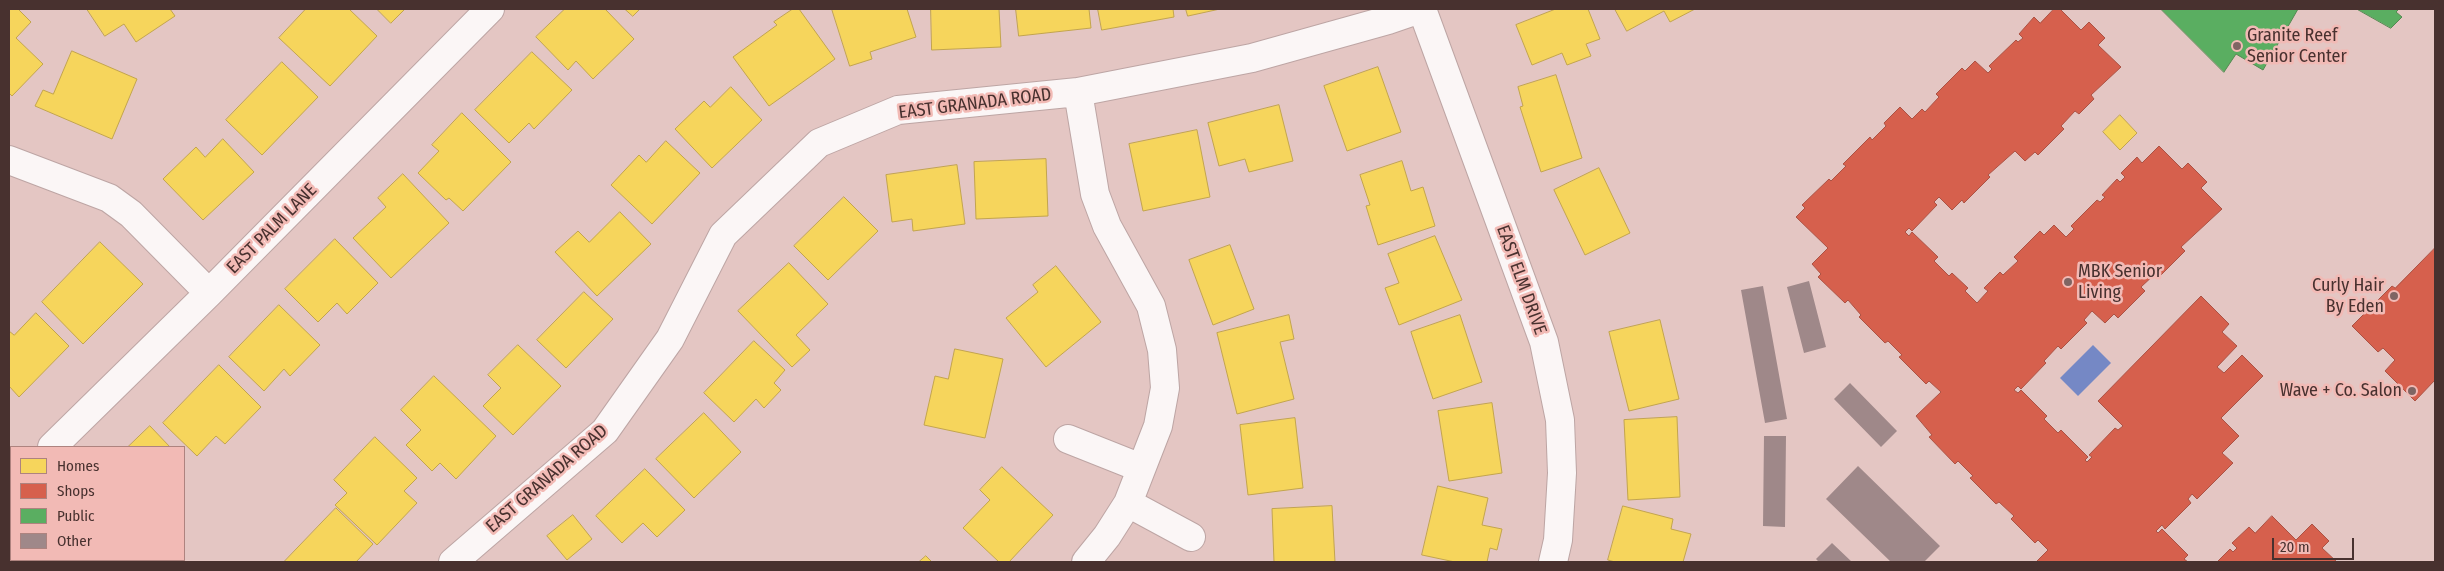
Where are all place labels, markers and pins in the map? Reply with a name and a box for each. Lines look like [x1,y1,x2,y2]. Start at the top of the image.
place label: Granite Reef Senior Center [2247,25,2347,68]
marker: Granite Reef Senior Center [2231,40,2243,52]
place label: MBK Senior Living [2078,261,2162,304]
place label: Curly Hair By Eden [2312,275,2384,318]
marker: MBK Senior Living [2062,276,2074,288]
marker: Curly Hair By Eden [2388,290,2400,302]
place label: Wave + Co. Salon [2280,380,2402,402]
marker: Wave + Co. Salon [2406,385,2418,397]

